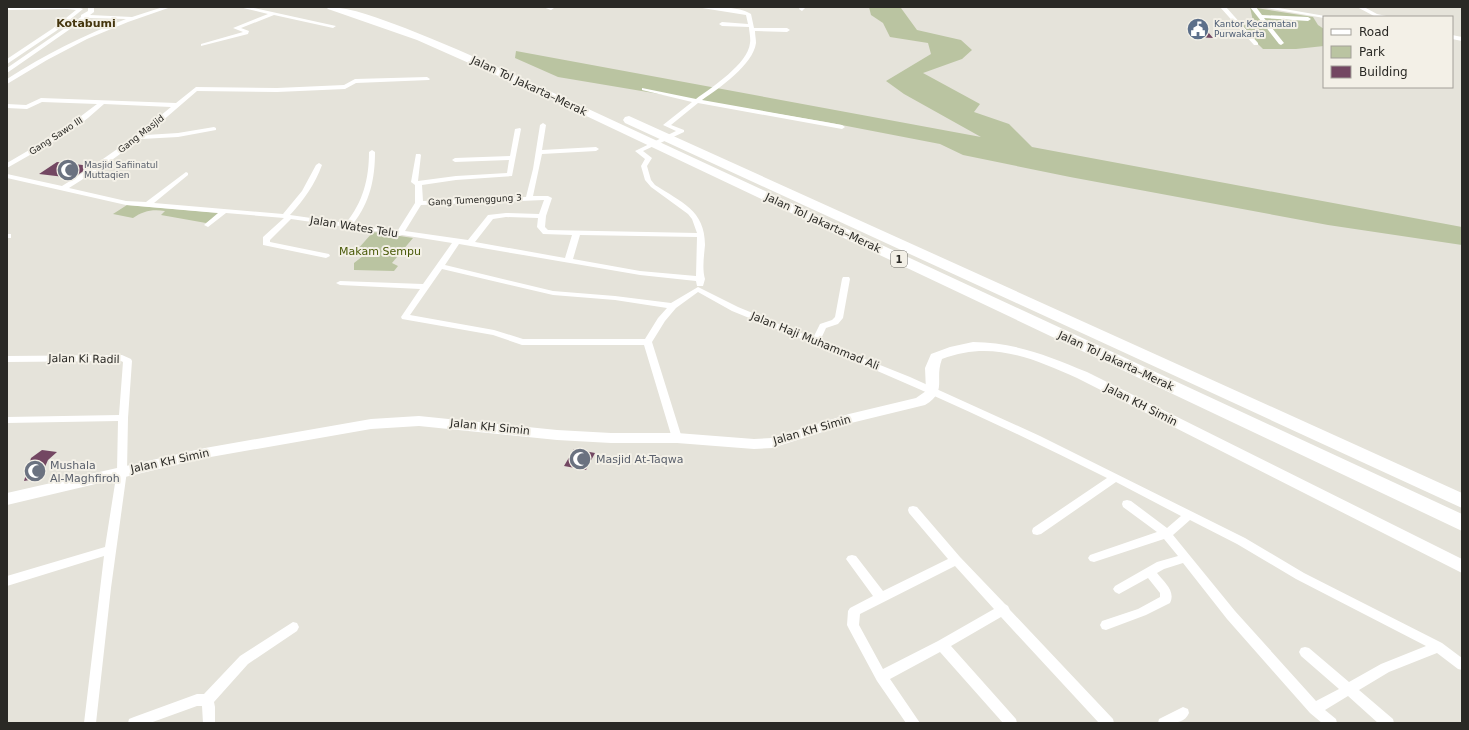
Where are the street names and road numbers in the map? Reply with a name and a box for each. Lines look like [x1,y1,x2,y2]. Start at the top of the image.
street label: Jalan Tol Jakarta–Merak [468,53,590,119]
street label: Gang Masjid [116,113,166,155]
street label: Gang Sawo III [27,115,85,157]
street label: Jalan Tol Jakarta–Merak [762,190,884,256]
street label: Gang Tumenggung 3 [428,193,522,207]
street label: Jalan Wates Telu [308,213,399,240]
road number: 1 [891,251,907,267]
street label: Jalan Haji Muhammad Ali [748,309,881,373]
street label: Jalan Tol Jakarta–Merak [1055,328,1177,394]
street label: Jalan Ki Radil [47,352,120,366]
street label: Jalan KH Simin [1102,381,1180,429]
street label: Jalan KH Simin [771,413,852,448]
street label: Jalan KH Simin [449,416,530,438]
street label: Jalan KH Simin [129,446,211,476]

